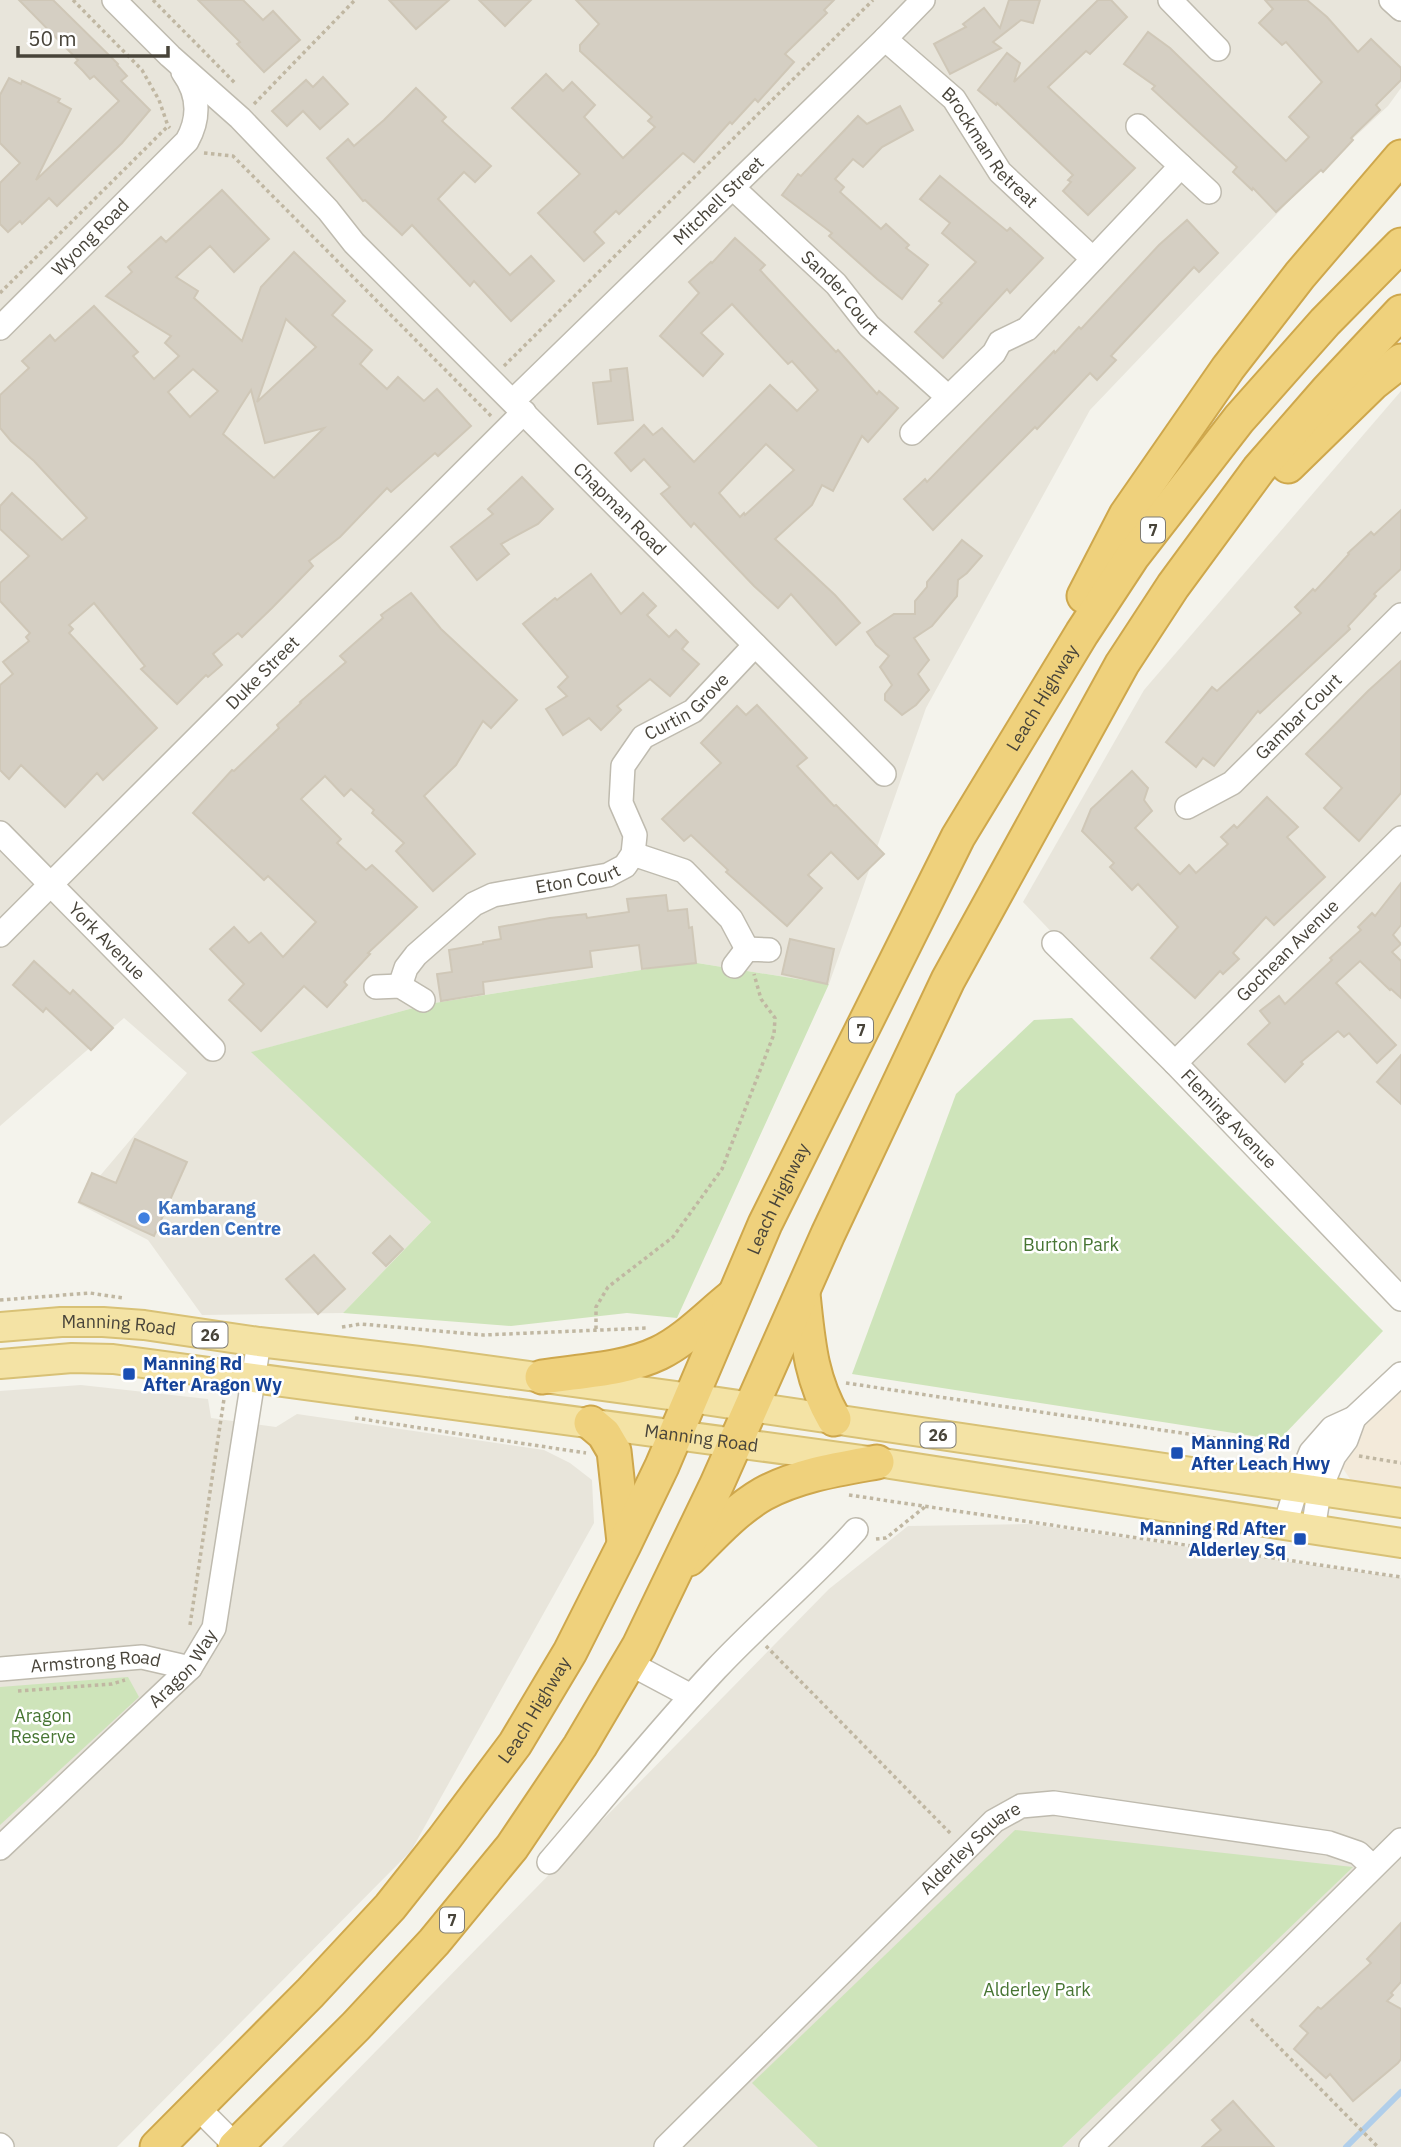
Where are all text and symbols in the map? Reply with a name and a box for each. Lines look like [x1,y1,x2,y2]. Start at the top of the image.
scale bar [18,14,168,58]
text: 50 m [28,24,77,52]
street label: Brockman Retreat [937,82,1043,213]
street label: Mitchell Street [668,151,769,250]
street label: Wyong Road [47,193,134,281]
street label: Sander Court [796,245,884,340]
street label: Chapman Road [568,457,671,560]
road number: 7 [1141,517,1165,542]
street label: Duke Street [220,631,304,714]
street label: Leach Highway [1001,640,1083,755]
street label: Curtin Grove [640,668,734,745]
street label: Gambar Court [1250,668,1347,764]
street label: Eton Court [534,859,624,898]
street label: Gochean Avenue [1231,894,1344,1007]
street label: York Avenue [64,897,151,985]
road number: 7 [849,1018,873,1042]
street label: Fleming Avenue [1176,1064,1282,1173]
street label: Leach Highway [741,1139,814,1258]
place label: Kambarang Garden Centre [158,1196,281,1240]
marker: Kambarang Garden Centre [136,1210,152,1226]
park label: Burton Park [1023,1233,1119,1256]
street label: Manning Road [61,1310,177,1341]
road number: 26 [192,1322,228,1348]
place label: Manning Rd After Aragon Wy [143,1352,282,1396]
marker: Manning Rd After Aragon Wy [121,1366,137,1382]
street label: Manning Road [643,1419,760,1457]
road number: 26 [920,1422,956,1448]
place label: Manning Rd After Leach Hwy [1191,1431,1330,1475]
marker: Manning Rd After Leach Hwy [1169,1445,1185,1461]
place label: Manning Rd After Alderley Sq [1139,1517,1286,1561]
marker: Manning Rd After Alderley Sq [1292,1531,1308,1547]
street label: Aragon Way [143,1625,222,1712]
street label: Armstrong Road [29,1645,163,1677]
street label: Leach Highway [493,1652,576,1768]
park label: Aragon Reserve [10,1704,76,1748]
street label: Alderley Square [915,1796,1025,1899]
road number: 7 [440,1908,464,1932]
park label: Alderley Park [983,1978,1091,2001]

